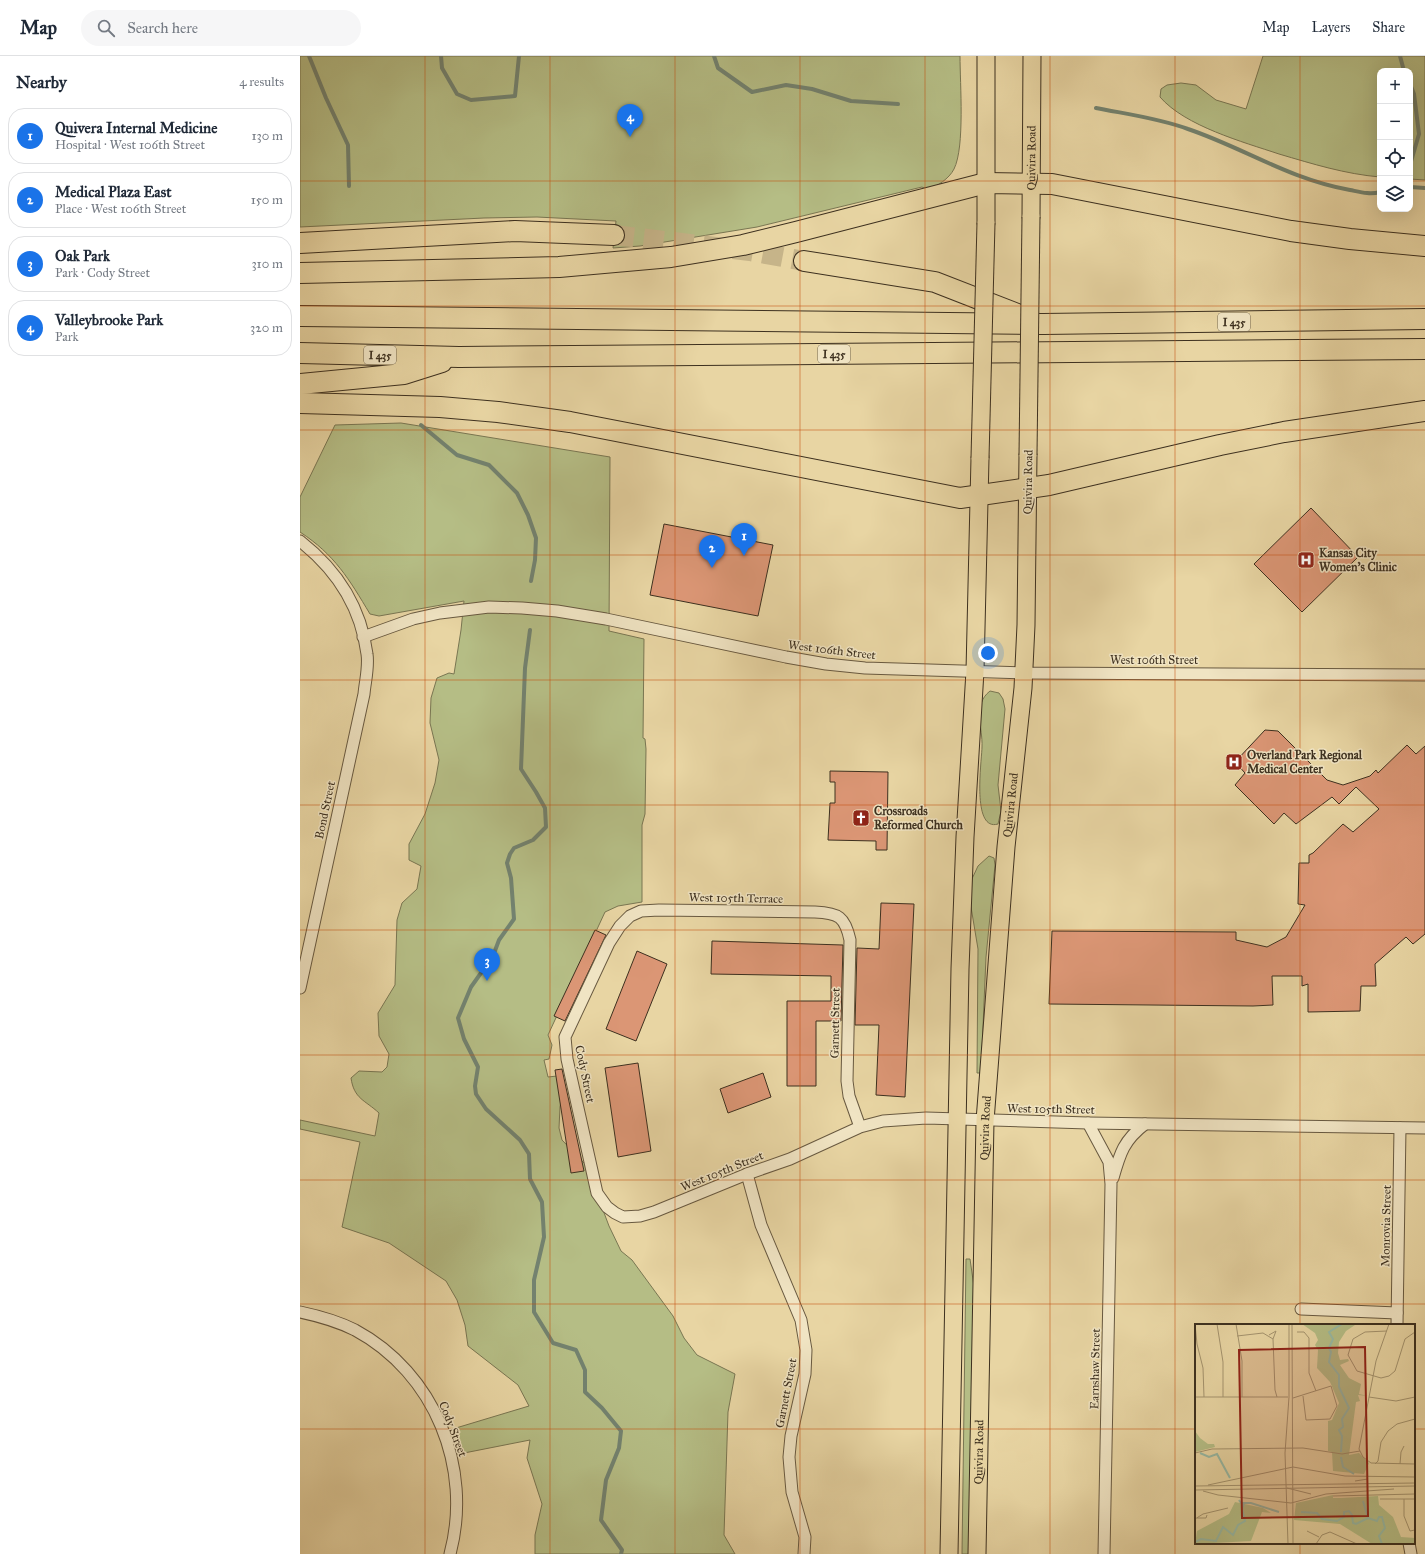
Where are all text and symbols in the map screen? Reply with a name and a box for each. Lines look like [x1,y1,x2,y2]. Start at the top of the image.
search box [81,10,361,46]
text: Map [20,16,57,39]
icon: search [95,17,117,39]
text: Search here [127,19,198,37]
text: Map [1262,19,1290,36]
text: Layers [1312,19,1350,36]
text: Share [1372,19,1405,36]
map controls [1377,68,1413,212]
button: + [1377,68,1413,104]
text: Nearby [16,72,67,93]
text: 4 results [239,74,284,90]
pin: 4 [617,104,643,137]
button: − [1377,104,1413,140]
text: Quivera Internal Medicine [55,119,217,137]
street label: Quivira Road [1024,125,1039,191]
text: 1 [27,128,33,144]
text: 130 m [251,128,283,144]
text: Hospital · West 106th Street [55,137,205,153]
button: locate [1377,140,1413,176]
button: layers [1377,176,1413,212]
text: Medical Plaza East [55,183,171,201]
text: 2 [27,192,33,208]
text: 150 m [251,192,283,208]
text: Place · West 106th Street [55,201,186,217]
text: Oak Park [55,247,110,265]
text: 3 [27,256,33,272]
text: 310 m [251,256,283,272]
text: Park · Cody Street [55,265,150,281]
text: Valleybrooke Park [55,311,163,329]
road number: I 435 [1218,313,1250,331]
text: 4 [26,320,34,336]
text: 320 m [250,320,283,336]
text: Park [55,329,79,345]
road number: I 435 [818,345,850,363]
road number: I 435 [364,346,396,364]
street label: Quivira Road [1020,449,1036,515]
pin: 1 [731,523,757,556]
pin: 2 [699,535,725,568]
place label: Kansas City Women's Clinic [1319,546,1397,574]
hospital icon: Kansas City Women's Clinic [1296,550,1316,570]
street label: West 106th Street [787,638,877,662]
your location [978,643,998,663]
street label: West 106th Street [1110,653,1199,667]
place label: Overland Park Regional Medical Center [1247,748,1363,776]
hospital icon: Overland Park Regional Medical Center [1224,752,1244,772]
street label: Quivira Road [1000,772,1021,838]
street label: Bond Street [312,779,338,840]
place label: Crossroads Reformed Church [874,804,963,832]
church icon: Crossroads Reformed Church [851,808,871,828]
street label: West 105th Terrace [689,890,783,906]
pin: 3 [474,948,500,981]
street label: Garnett Street [827,987,843,1058]
street label: Cody Street [572,1044,598,1105]
street label: Quivira Road [977,1095,994,1161]
street label: West 105th Street [1007,1101,1096,1117]
street label: West 105th Street [679,1148,766,1194]
street label: Monrovia Street [1378,1184,1394,1267]
inset map [1195,1324,1415,1544]
street label: Earnshaw Street [1087,1328,1103,1410]
street label: Garnett Street [772,1356,800,1429]
street label: Cody Street [436,1399,470,1459]
street label: Quivira Road [971,1419,986,1485]

